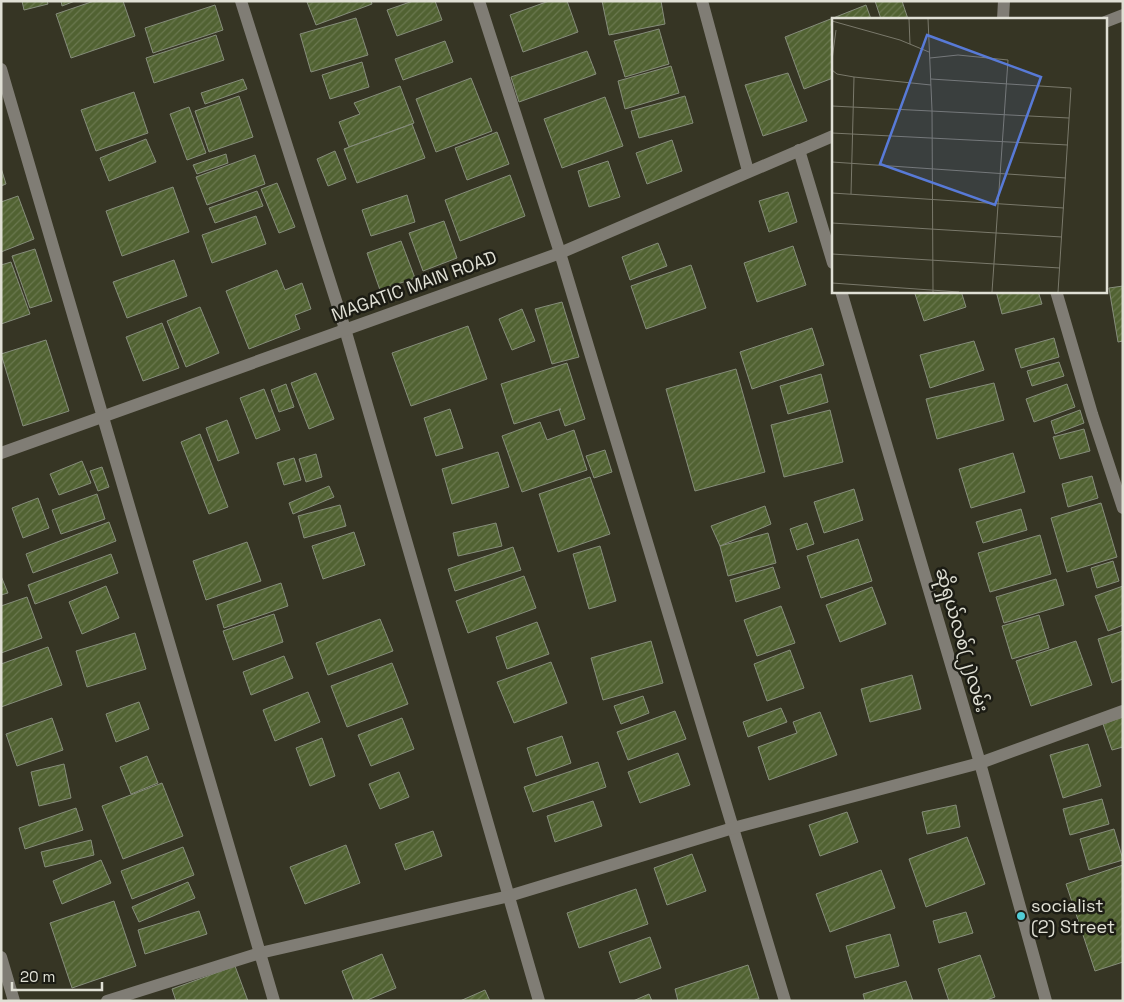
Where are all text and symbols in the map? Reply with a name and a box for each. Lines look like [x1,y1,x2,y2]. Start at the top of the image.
inset map [832,18,1106,292]
street label: MAGATIC MAIN ROAD [328,245,500,326]
street label: ဆိုရှယ်လစ်(၂)လမ်း [927,564,996,716]
place label: socialist (2) Street [1031,894,1115,938]
marker: socialist (2) Street [1015,910,1027,922]
scale bar [12,960,102,992]
text: 20 m [20,967,55,986]

